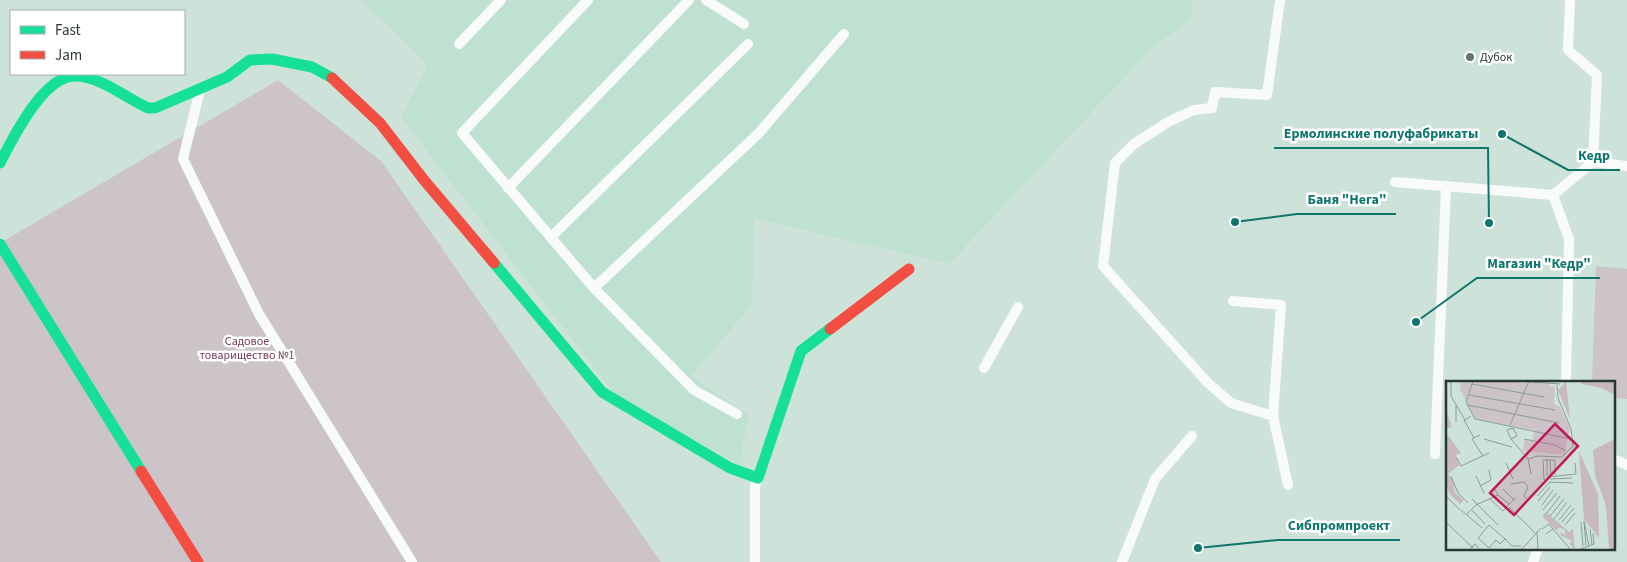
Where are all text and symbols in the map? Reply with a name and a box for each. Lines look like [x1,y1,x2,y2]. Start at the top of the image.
legend [10,10,185,75]
text: Fast [55,20,81,41]
text: Jam [55,45,82,66]
place label: Дубок [1480,49,1512,66]
marker: Дубок [1464,51,1476,63]
callout: Ермолинские полуфабрикаты [1274,119,1488,148]
text: Ермолинские полуфабрикаты [1284,124,1478,144]
callout: Кедр [1568,141,1620,170]
text: Кедр [1578,146,1610,166]
callout: Баня "Нега" [1297,185,1396,214]
text: Баня "Нега" [1308,190,1386,210]
callout: Магазин "Кедр" [1477,249,1600,278]
text: Магазин "Кедр" [1487,254,1591,274]
park label: Садовое товарищество №1 [199,333,295,364]
inset map [1446,381,1614,550]
callout: Сибпромпроект [1278,511,1400,540]
text: Сибпромпроект [1288,516,1390,536]

